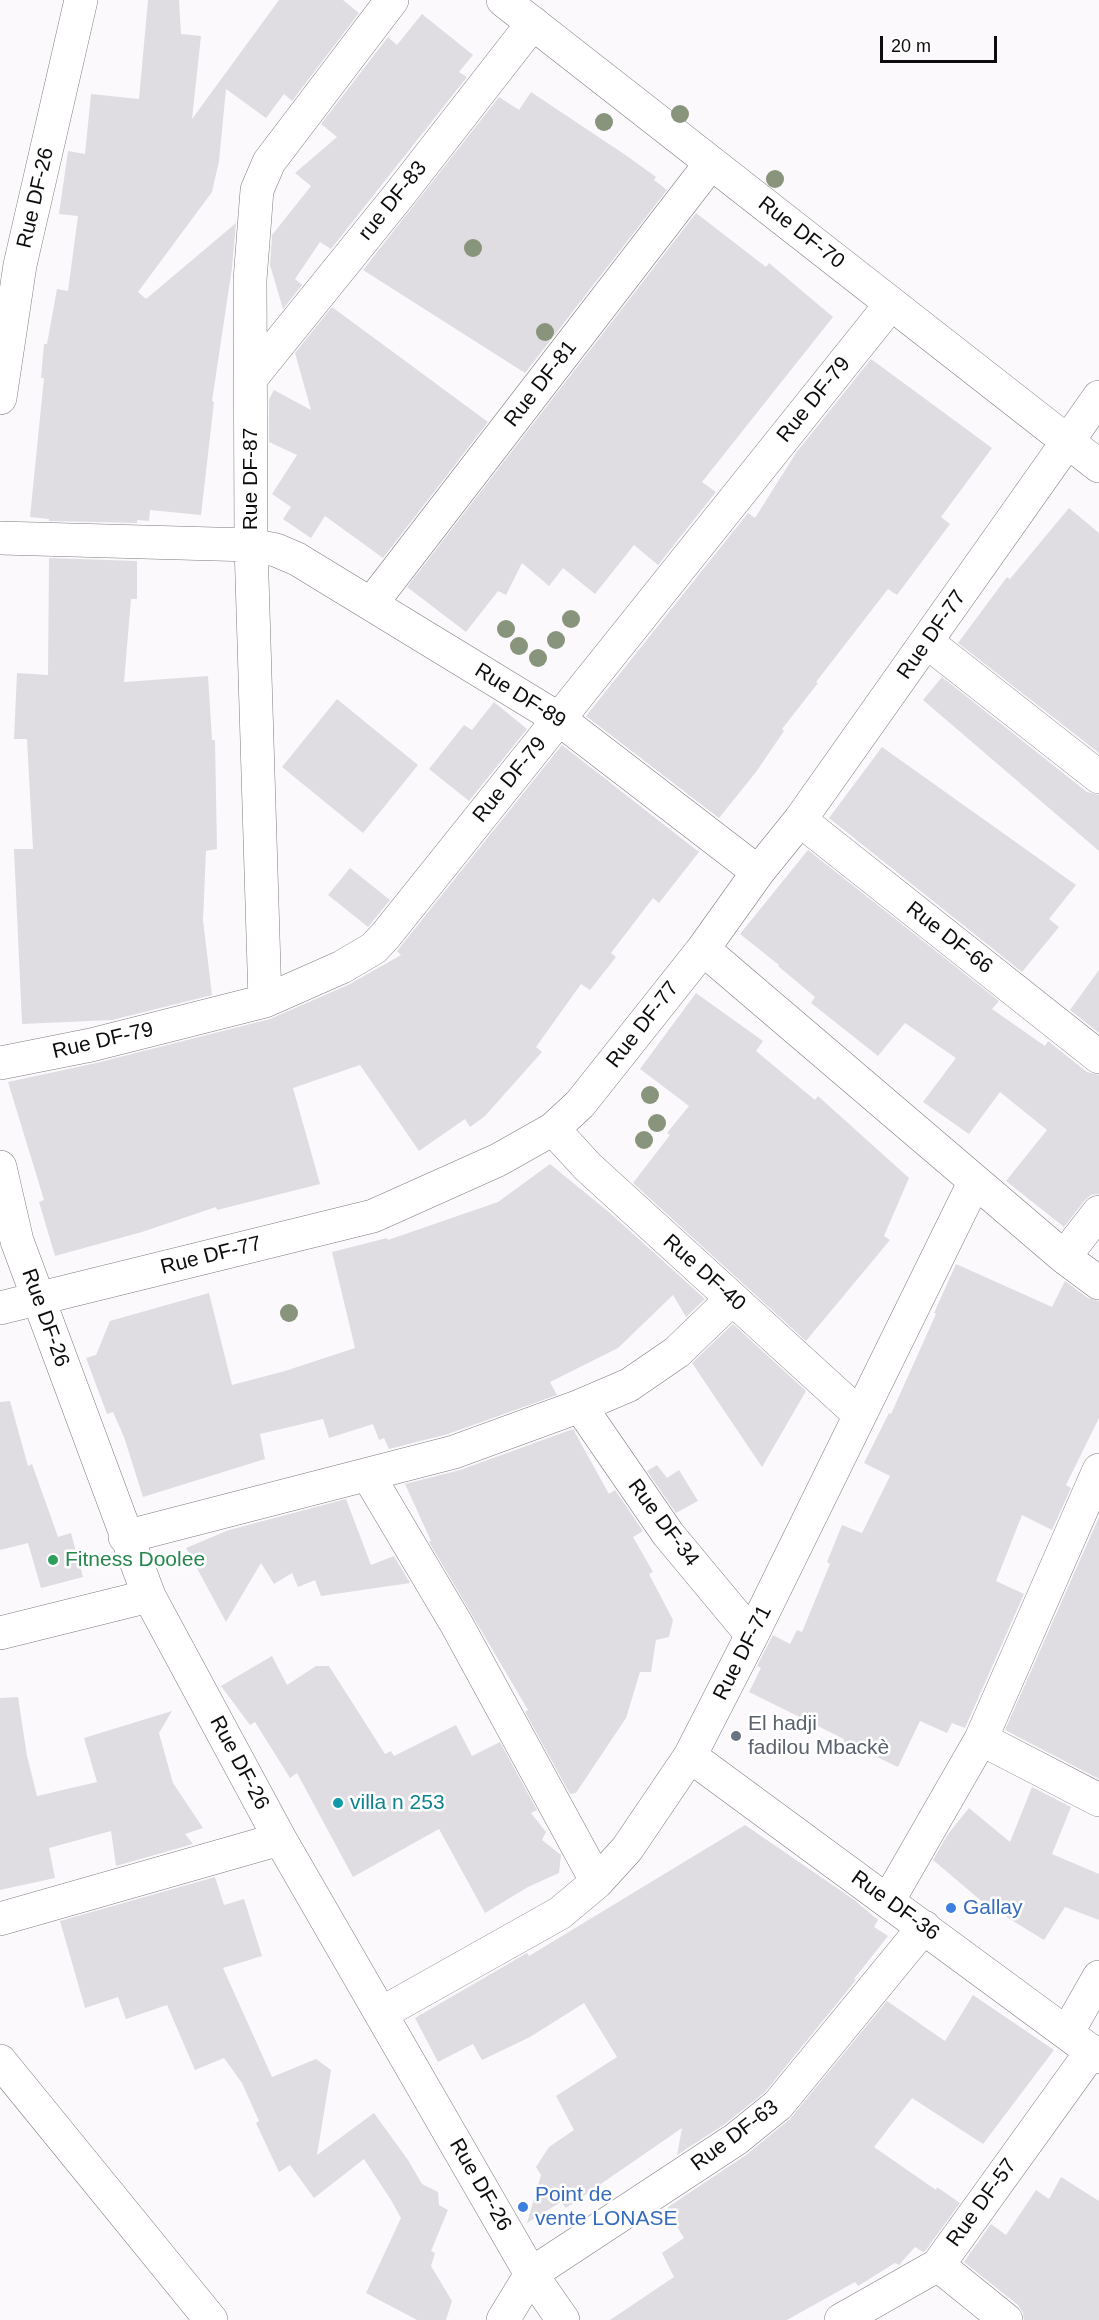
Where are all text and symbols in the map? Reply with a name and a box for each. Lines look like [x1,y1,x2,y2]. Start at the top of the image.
scale bar [883,24,1000,62]
text: 20 m [891,36,931,56]
street label: Rue DF-26 [12,145,60,251]
street label: rue DF-83 [353,156,433,246]
street label: Rue DF-70 [753,191,849,275]
street label: Rue DF-81 [499,336,583,432]
street label: Rue DF-79 [772,352,856,448]
street label: Rue DF-87 [238,428,264,530]
street label: Rue DF-77 [892,586,972,684]
street label: Rue DF-89 [470,658,570,734]
street label: Rue DF-79 [468,732,552,828]
street label: Rue DF-66 [901,896,997,980]
street label: Rue DF-77 [601,977,685,1073]
street label: Rue DF-79 [50,1017,156,1065]
street label: Rue DF-40 [657,1229,751,1317]
street label: Rue DF-77 [158,1231,264,1281]
street label: Rue DF-26 [16,1265,74,1371]
street label: Rue DF-34 [622,1474,704,1572]
place label: Fitness Doolee [65,1547,205,1573]
marker: Fitness Doolee [46,1553,60,1567]
street label: Rue DF-71 [708,1602,778,1704]
place label: El hadji fadilou Mbackè [748,1711,889,1761]
street label: Rue DF-26 [204,1712,274,1814]
marker: El hadji fadilou Mbackè [729,1729,743,1743]
place label: villa n 253 [350,1790,445,1816]
marker: villa n 253 [331,1796,345,1810]
street label: Rue DF-36 [846,1866,944,1946]
place label: Gallay [963,1895,1023,1921]
marker: Gallay [944,1901,958,1915]
street label: Rue DF-63 [686,2095,784,2177]
street label: Rue DF-26 [443,2134,517,2236]
street label: Rue DF-57 [942,2154,1022,2252]
place label: Point de vente LONASE [535,2182,677,2232]
marker: Point de vente LONASE [516,2200,530,2214]

